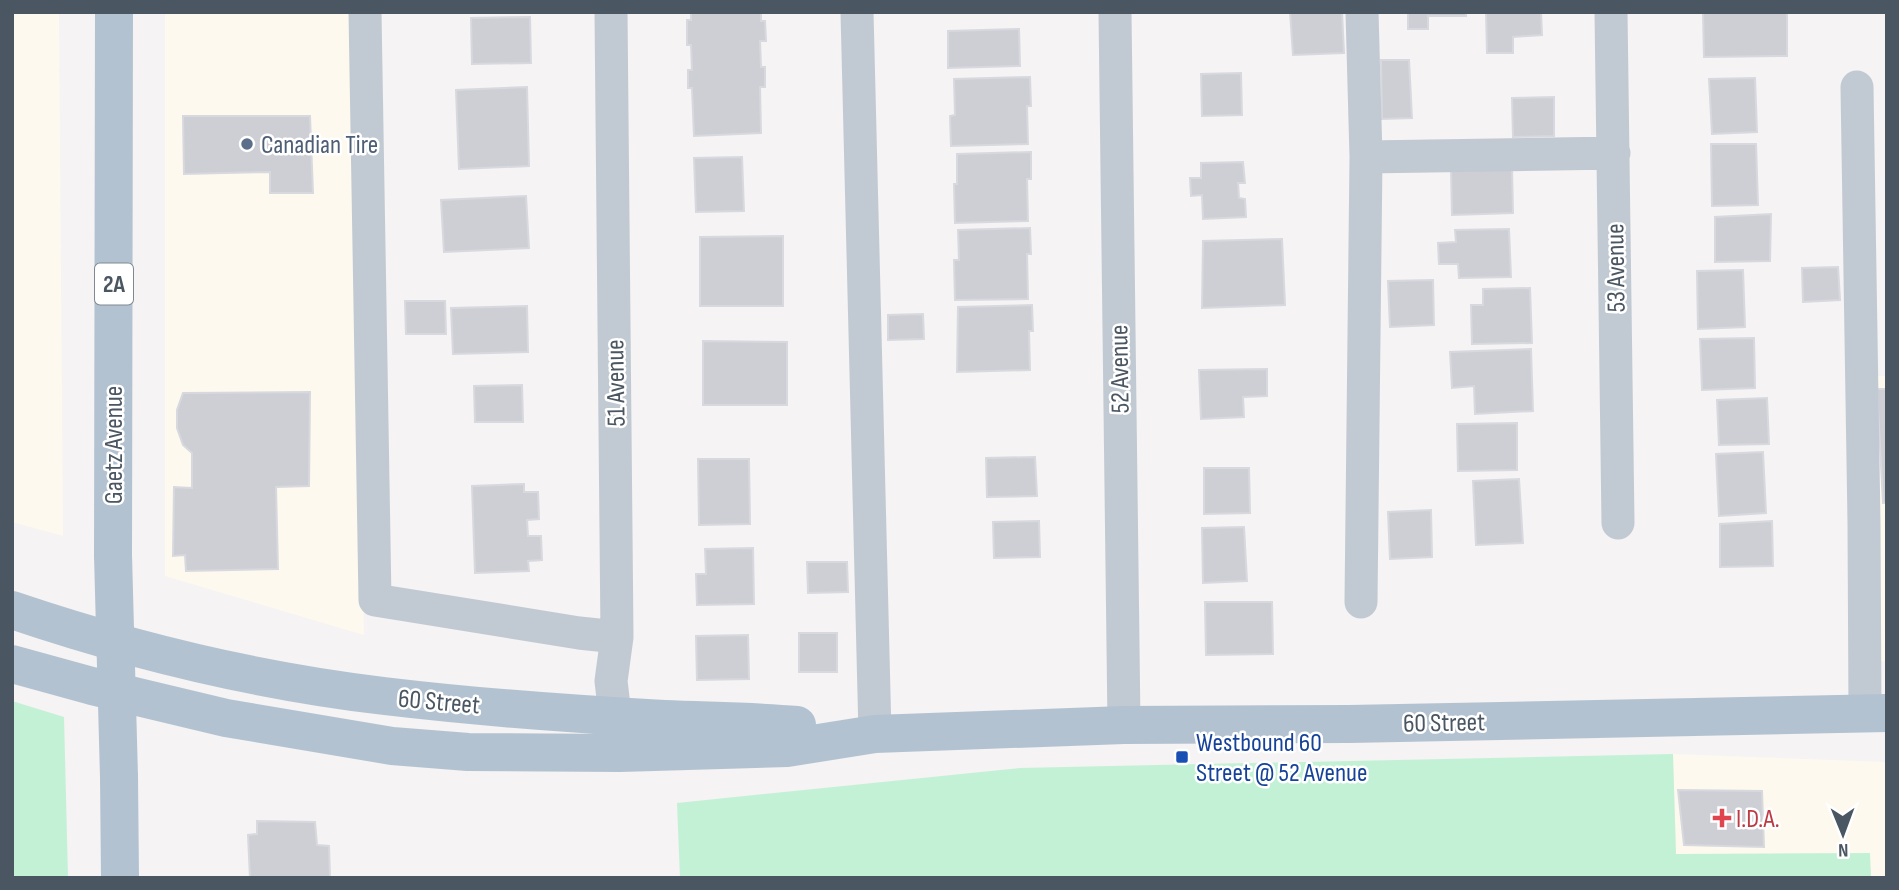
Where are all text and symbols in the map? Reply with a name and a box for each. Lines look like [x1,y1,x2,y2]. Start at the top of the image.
place label: Canadian Tire [261,130,378,161]
marker: Canadian Tire [239,136,255,152]
street label: 53 Avenue [1600,223,1633,313]
road number: 2A [95,264,133,304]
street label: 52 Avenue [1104,324,1137,414]
street label: 51 Avenue [600,339,633,427]
street label: Gaetz Avenue [99,386,130,504]
street label: 60 Street [397,683,481,722]
street label: 60 Street [1403,707,1485,740]
place label: Westbound 60 Street @ 52 Avenue [1196,728,1367,789]
marker: Westbound 60 Street @ 52 Avenue [1174,749,1190,765]
north arrow [1808,799,1878,869]
place label: I.D.A. [1736,804,1780,835]
marker: I.D.A. [1714,810,1730,826]
text: N [1838,838,1849,861]

